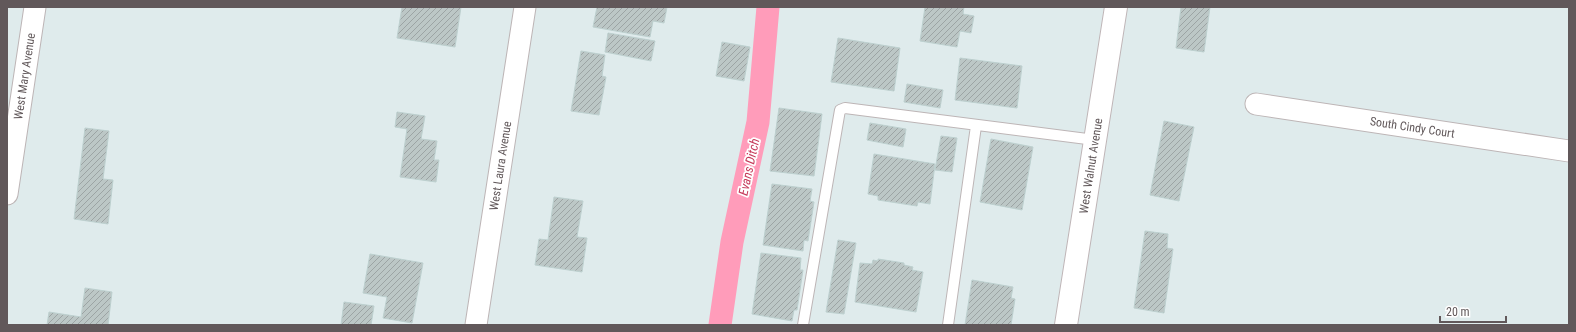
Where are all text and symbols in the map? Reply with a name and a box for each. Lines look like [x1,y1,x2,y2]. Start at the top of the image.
street label: West Mary Avenue [11,32,38,121]
street label: South Cindy Court [1369,114,1456,141]
street label: West Walnut Avenue [1077,117,1105,215]
street label: West Laura Avenue [487,120,514,212]
water label: Evans Ditch [736,137,762,197]
scale bar [1440,298,1506,324]
text: 20 m [1446,305,1470,319]

